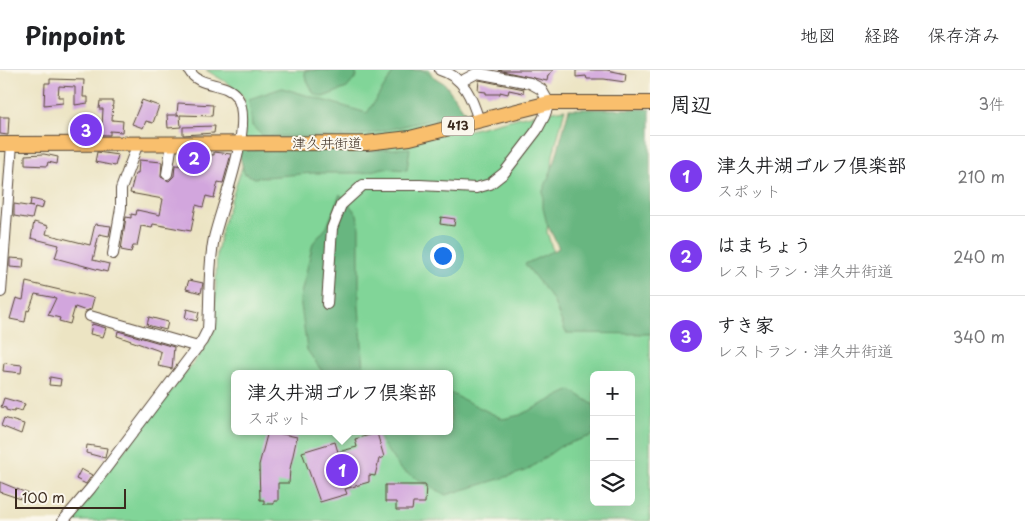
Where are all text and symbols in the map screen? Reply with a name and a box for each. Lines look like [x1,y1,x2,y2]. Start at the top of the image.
text: Pinpoint [25,17,126,53]
text: 地図 [800,21,836,48]
text: 経路 [864,21,900,48]
text: 保存済み [928,21,1000,48]
text: 周辺 [670,87,712,119]
text: 3件 [978,91,1005,115]
pin: 3 [70,111,102,149]
road number: 413 [442,116,474,136]
street label: 津久井街道 [292,132,362,153]
pin: 2 [178,139,210,177]
text: 津久井湖ゴルフ倶楽部 [717,150,906,178]
text: 1 [682,164,690,188]
text: 210 m [957,164,1005,188]
text: スポット [717,178,781,202]
text: はまちょう [717,230,812,258]
your location [430,243,456,269]
text: 2 [680,244,692,268]
text: 240 m [953,244,1005,268]
text: レストラン · 津久井街道 [717,258,893,282]
text: すき家 [717,310,774,338]
text: 3 [681,324,691,348]
text: 340 m [953,324,1005,348]
text: レストラン · 津久井街道 [717,338,893,362]
popup [231,370,453,435]
map controls [590,371,635,506]
button: + [590,371,635,416]
text: 津久井湖ゴルフ倶楽部 [247,377,437,405]
text: スポット [247,405,311,429]
button: − [590,416,635,461]
pin: 1 [326,451,358,489]
button: layers [590,461,635,506]
scale bar [15,486,126,509]
text: 100 m [22,487,65,508]

